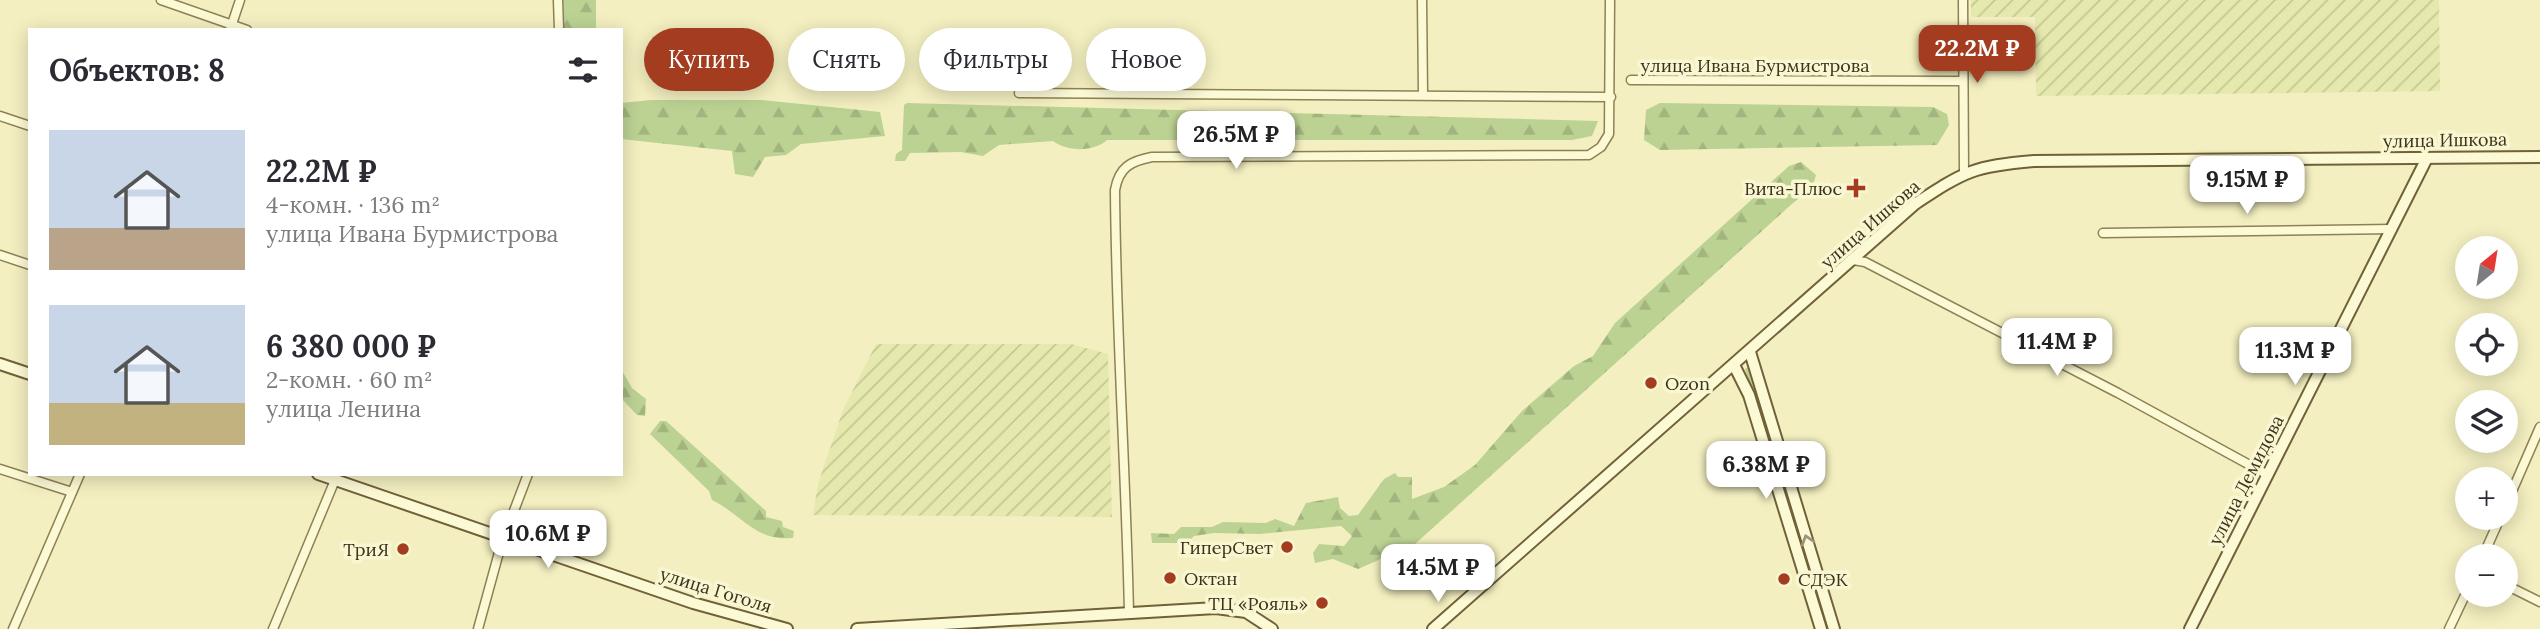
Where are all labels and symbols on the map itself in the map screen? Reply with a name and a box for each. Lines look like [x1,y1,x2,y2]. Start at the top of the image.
pin: 22.2M ₽ [1912,25,2042,85]
street label: улица Ивана Бурмистрова [1641,54,1869,77]
pin: 26.5M ₽ [1171,111,1301,171]
street label: улица Ишкова [2383,127,2507,153]
pin: 9.15M ₽ [2182,156,2312,216]
street label: улица Ишкова [1816,175,1924,273]
place label: Вита-Плюс [1744,177,1842,200]
marker: Вита-Плюс [1848,180,1864,196]
north arrow [2455,236,2518,299]
pin: 11.4M ₽ [1992,318,2122,378]
pin: 11.3M ₽ [2230,328,2360,387]
place label: Ozon [1665,372,1710,395]
marker: Ozon [1643,375,1659,391]
street label: улица Демидова [2203,411,2289,549]
pin: 6.38M ₽ [1701,442,1831,501]
pin: 10.6M ₽ [483,510,613,570]
one-way arrow [1801,535,1816,547]
place label: ГиперСвет [1180,536,1273,559]
place label: ТриЯ [343,538,389,561]
marker: ГиперСвет [1279,539,1295,555]
marker: ТриЯ [395,541,411,557]
pin: 14.5M ₽ [1373,544,1503,604]
street label: улица Гоголя [657,562,775,618]
place label: Октан [1184,567,1237,590]
place label: СДЭК [1798,568,1848,591]
marker: Октан [1162,570,1178,586]
marker: СДЭК [1776,571,1792,587]
place label: ТЦ «Рояль» [1208,592,1308,615]
marker: ТЦ «Рояль» [1314,595,1330,611]

